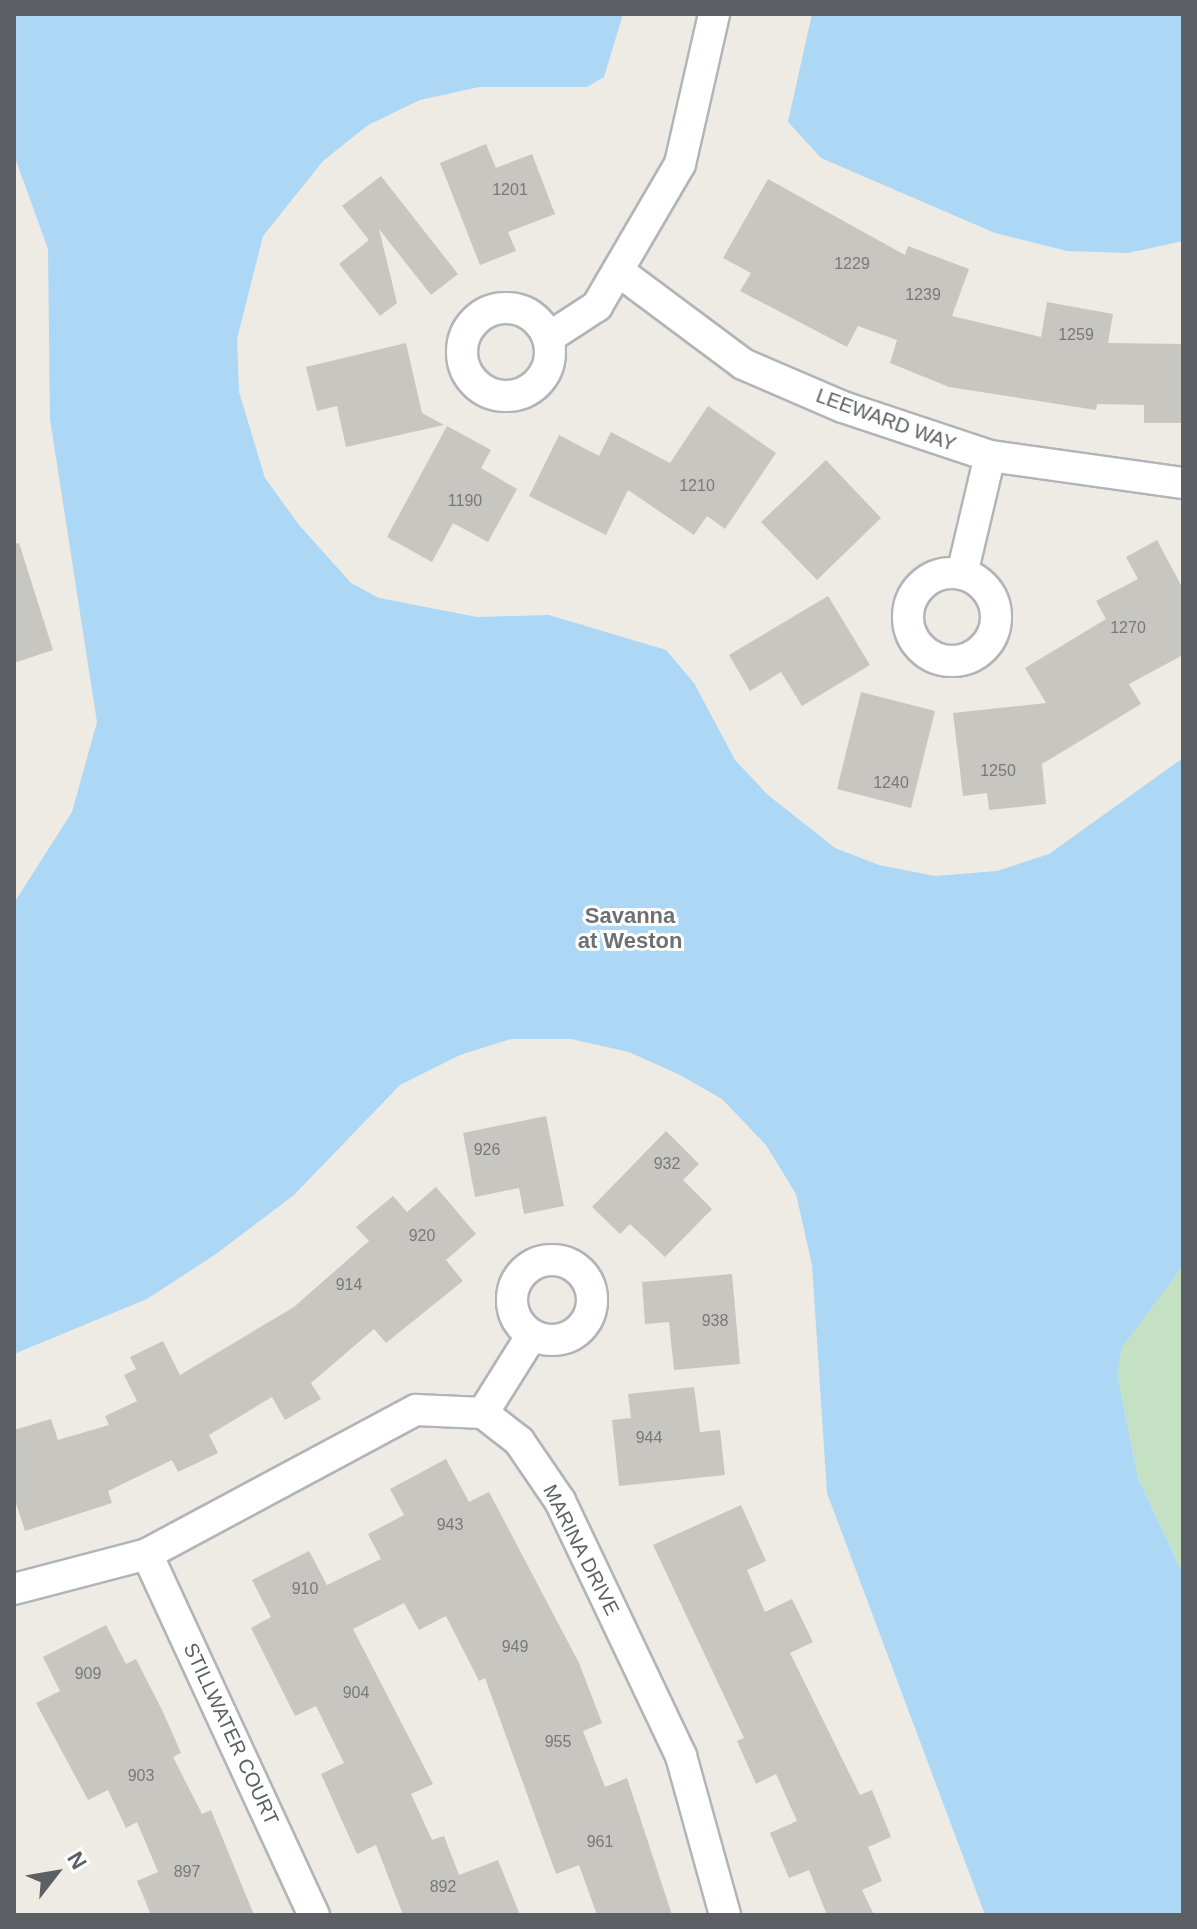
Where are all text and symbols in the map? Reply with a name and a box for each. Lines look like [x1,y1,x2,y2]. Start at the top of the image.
house number: 1201 [492,180,528,200]
house number: 1229 [834,254,870,274]
house number: 1239 [905,285,941,305]
house number: 1259 [1058,325,1094,345]
street label: LEEWARD WAY [813,384,959,456]
house number: 1210 [679,476,715,496]
house number: 1190 [448,491,482,511]
house number: 1270 [1110,618,1146,638]
house number: 1250 [980,761,1016,781]
house number: 1240 [873,773,909,793]
district label: Savanna at Weston [578,902,682,954]
house number: 926 [474,1140,500,1160]
house number: 932 [654,1154,680,1174]
house number: 920 [409,1226,435,1246]
house number: 914 [336,1275,362,1295]
house number: 938 [702,1311,728,1331]
house number: 944 [636,1428,662,1448]
street label: MARINA DRIVE [538,1480,624,1620]
house number: 943 [437,1515,463,1535]
house number: 910 [292,1579,318,1599]
house number: 949 [502,1637,528,1657]
street label: STILLWATER COURT [178,1639,284,1829]
house number: 909 [75,1664,101,1684]
house number: 904 [343,1683,369,1703]
house number: 955 [545,1732,571,1752]
house number: 903 [128,1766,154,1786]
house number: 961 [587,1832,613,1852]
north arrow [16,1833,96,1913]
text: N [62,1847,92,1874]
house number: 897 [174,1862,200,1882]
house number: 892 [430,1877,456,1897]

